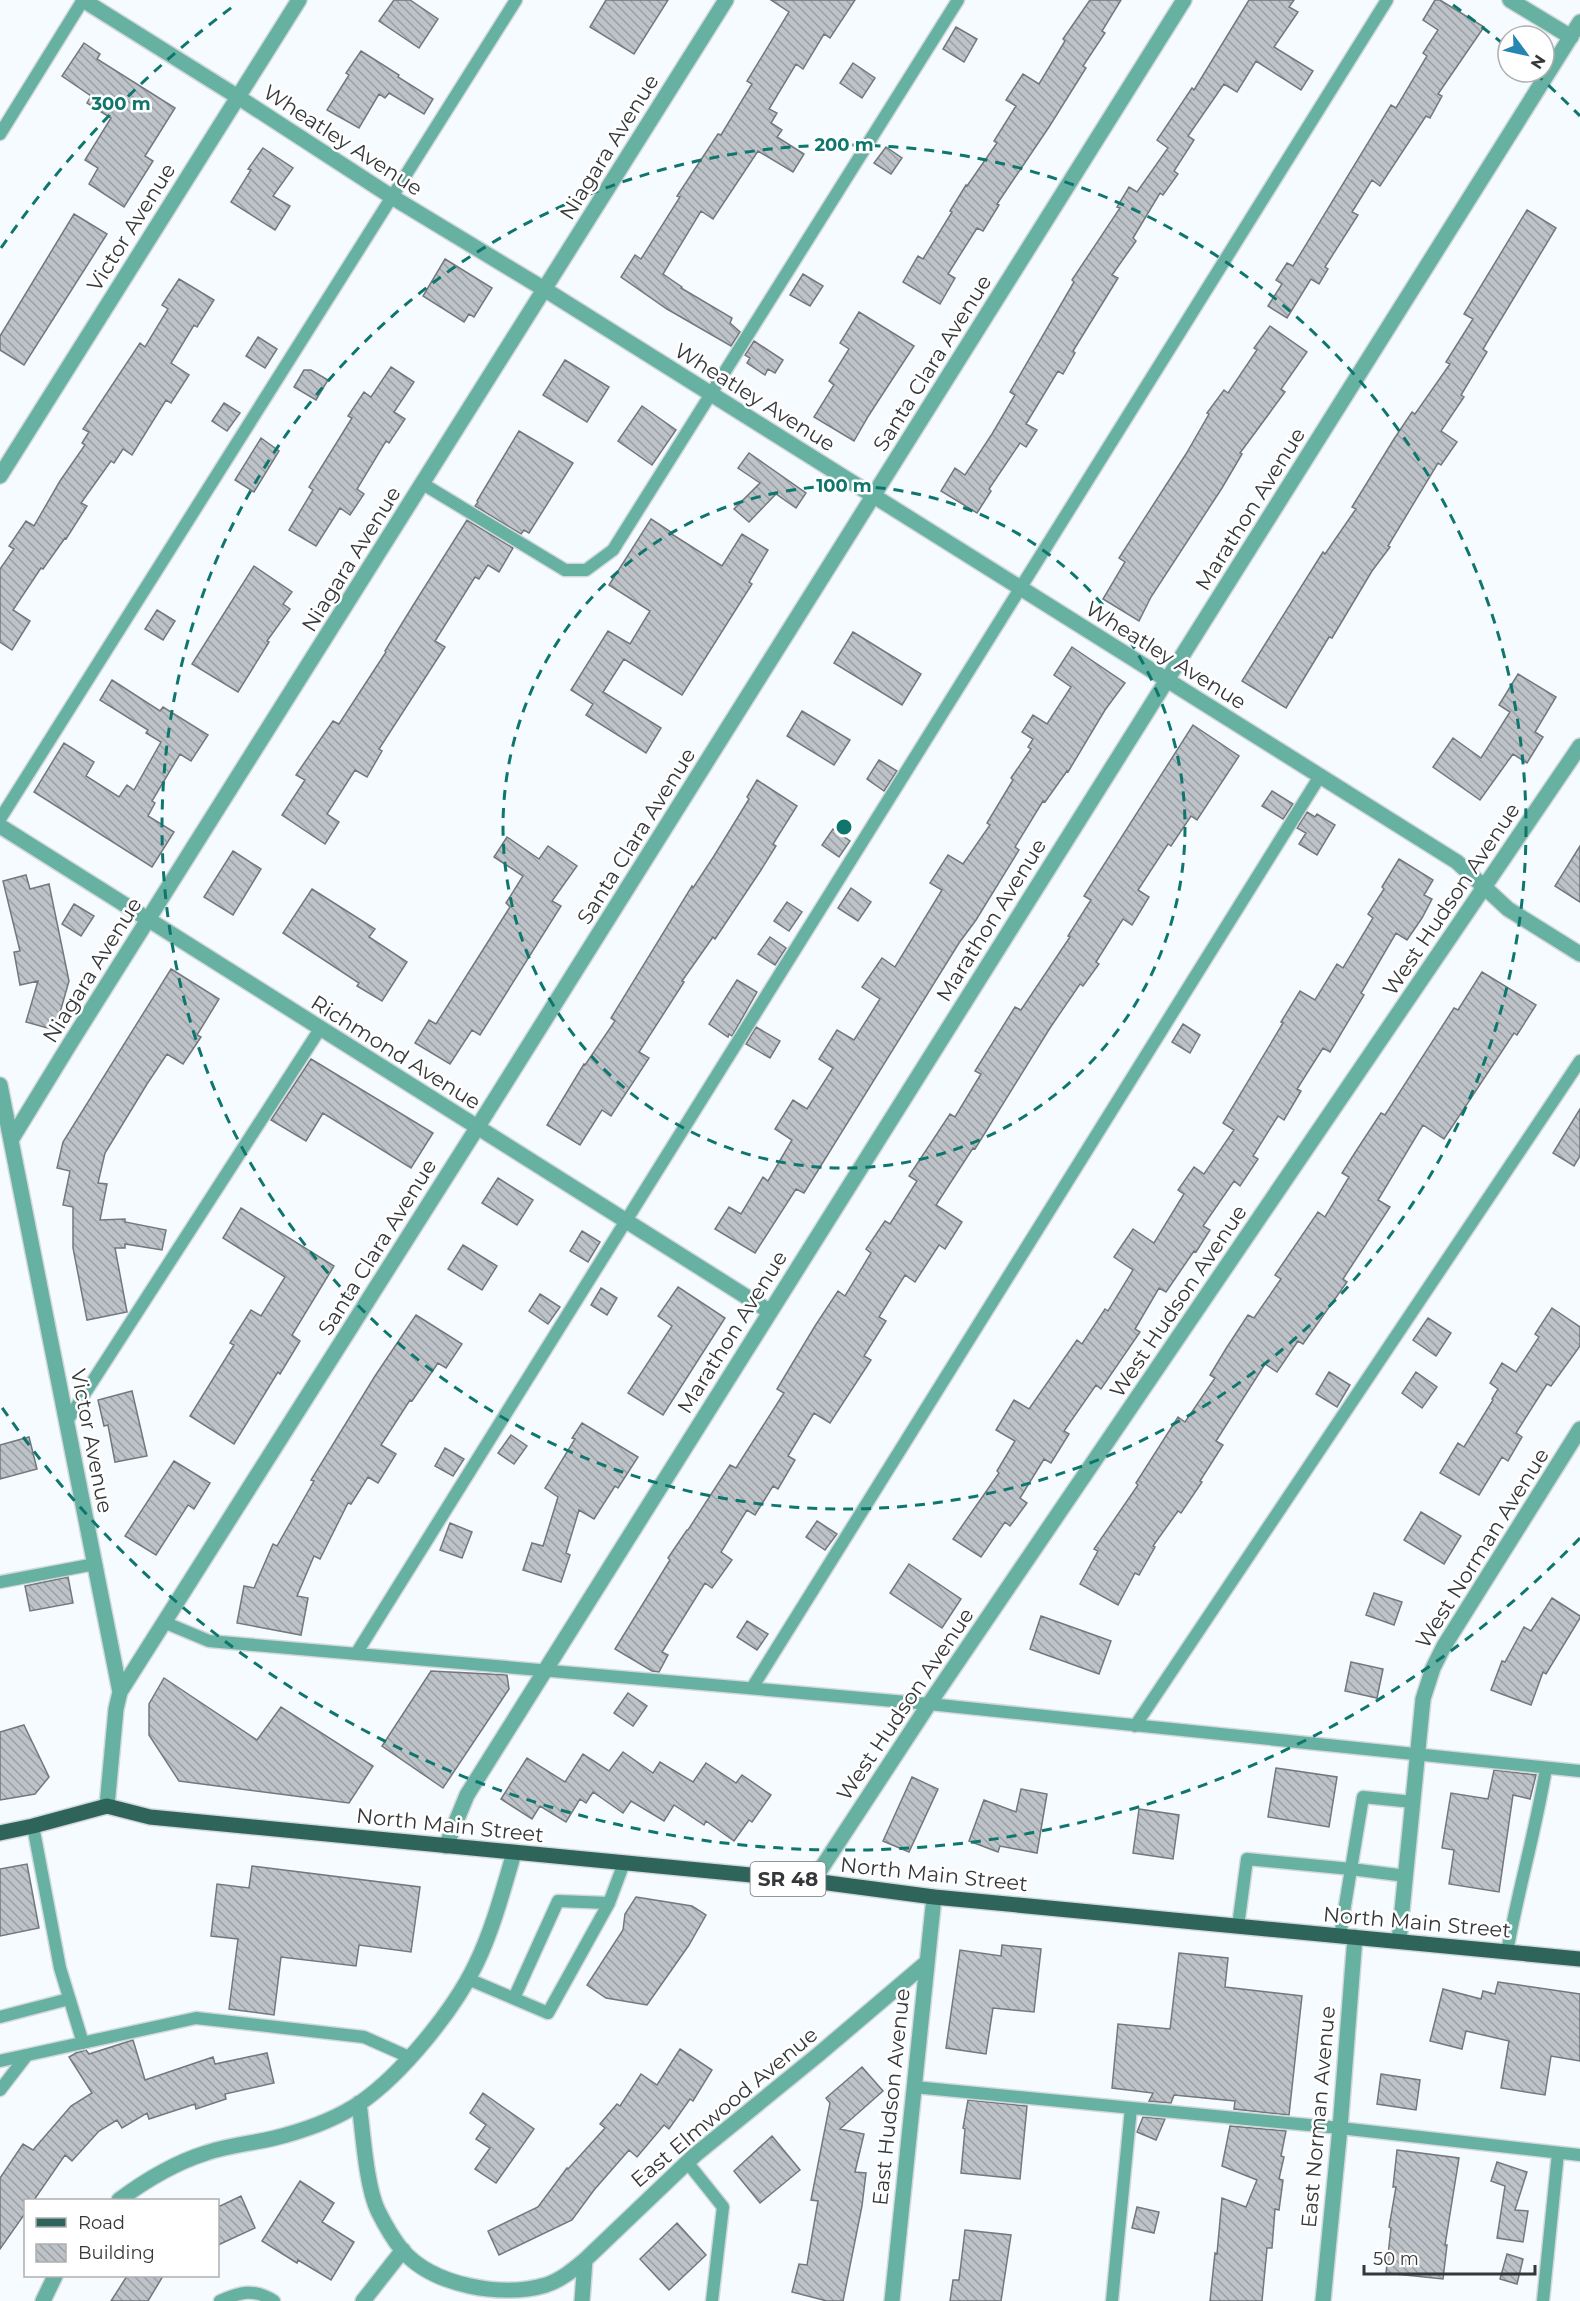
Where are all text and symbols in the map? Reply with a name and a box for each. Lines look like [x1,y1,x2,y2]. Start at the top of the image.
north arrow [1496,24,1556,84]
text: N [1527,51,1550,72]
street label: Niagara Avenue [554,70,664,224]
street label: Wheatley Avenue [259,79,427,201]
text: 300 m [90,93,151,115]
text: 200 m [814,134,874,156]
street label: Victor Avenue [82,158,180,296]
street label: Santa Clara Avenue [868,270,996,456]
street label: Wheatley Avenue [670,337,840,457]
street label: Marathon Avenue [1190,423,1310,595]
text: 100 m [816,475,872,497]
street label: Niagara Avenue [296,482,406,636]
street label: Wheatley Avenue [1081,595,1251,715]
street label: Santa Clara Avenue [572,743,700,929]
street label: West Hudson Avenue [1377,798,1525,1000]
centre of rings [834,817,854,837]
street label: Marathon Avenue [931,834,1051,1006]
street label: Niagara Avenue [37,893,147,1047]
street label: Richmond Avenue [307,990,485,1114]
street label: Santa Clara Avenue [313,1154,441,1340]
street label: West Hudson Avenue [1104,1200,1252,1402]
street label: Marathon Avenue [672,1246,792,1418]
street label: Victor Avenue [66,1367,118,1515]
street label: West Norman Avenue [1410,1443,1554,1653]
street label: West Hudson Avenue [831,1603,979,1805]
street label: North Main Street [355,1803,545,1847]
street label: North Main Street [839,1852,1029,1896]
road number: SR 48 [750,1862,826,1896]
street label: North Main Street [1322,1901,1512,1943]
street label: East Hudson Avenue [867,1987,915,2207]
street label: East Norman Avenue [1296,2005,1340,2229]
street label: East Elmwood Avenue [626,2022,822,2192]
legend [24,2199,219,2277]
text: Road [78,2212,125,2234]
scale bar [1364,2238,1535,2276]
text: Building [78,2242,155,2264]
text: 50 m [1373,2248,1419,2270]

